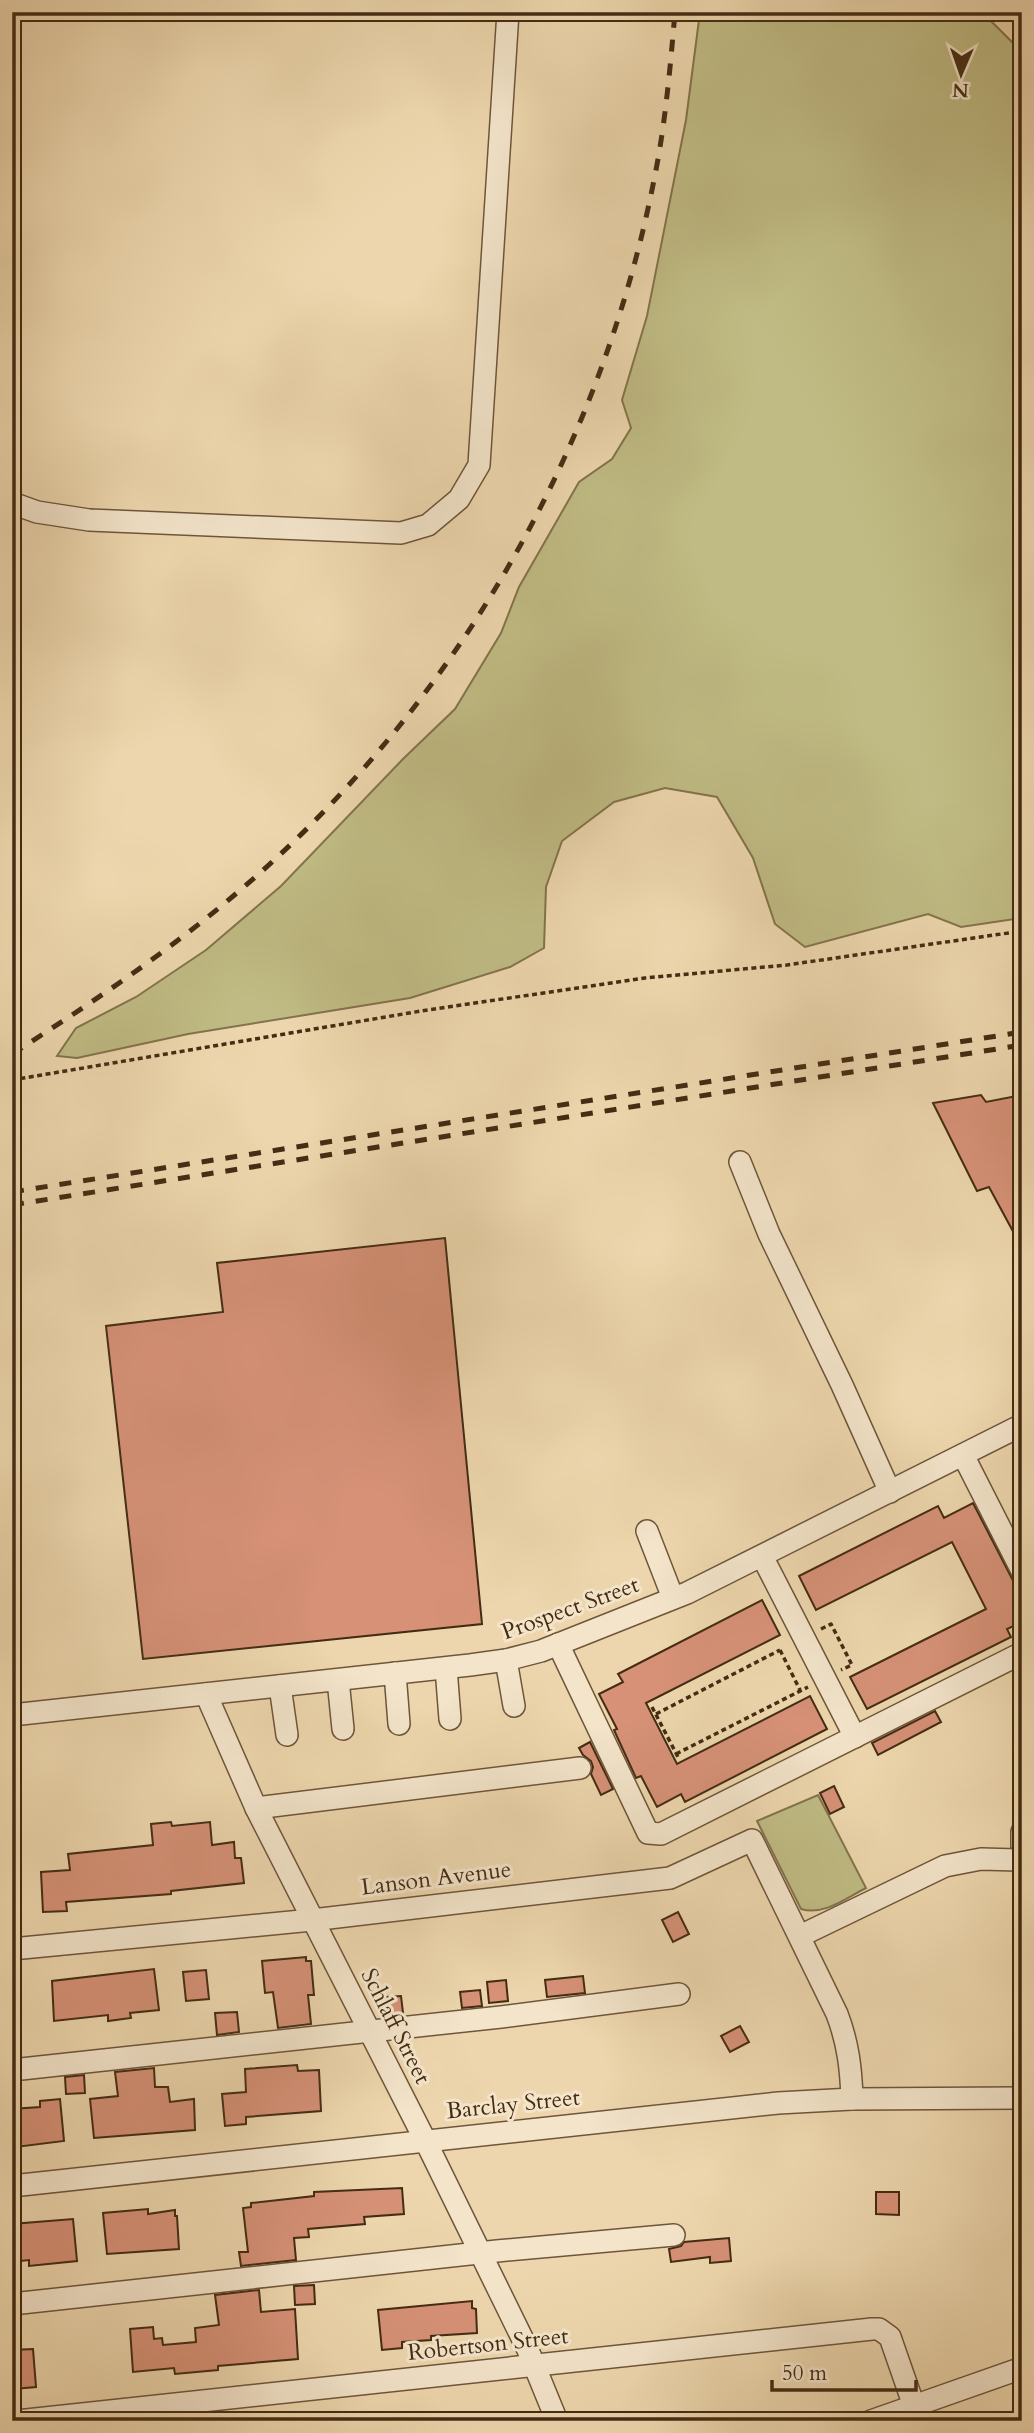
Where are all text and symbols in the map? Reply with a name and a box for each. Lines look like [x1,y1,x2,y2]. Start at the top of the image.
north arrow [926,38,996,108]
text: N [951,77,969,103]
street label: Prospect Street [497,1569,643,1647]
street label: Lanson Avenue [359,1853,513,1903]
street label: Schlaff Street [354,1963,438,2089]
street label: Barclay Street [445,2082,581,2126]
street label: Robertson Street [406,2320,570,2368]
scale bar [772,2349,915,2393]
text: 50 m [782,2359,827,2388]

